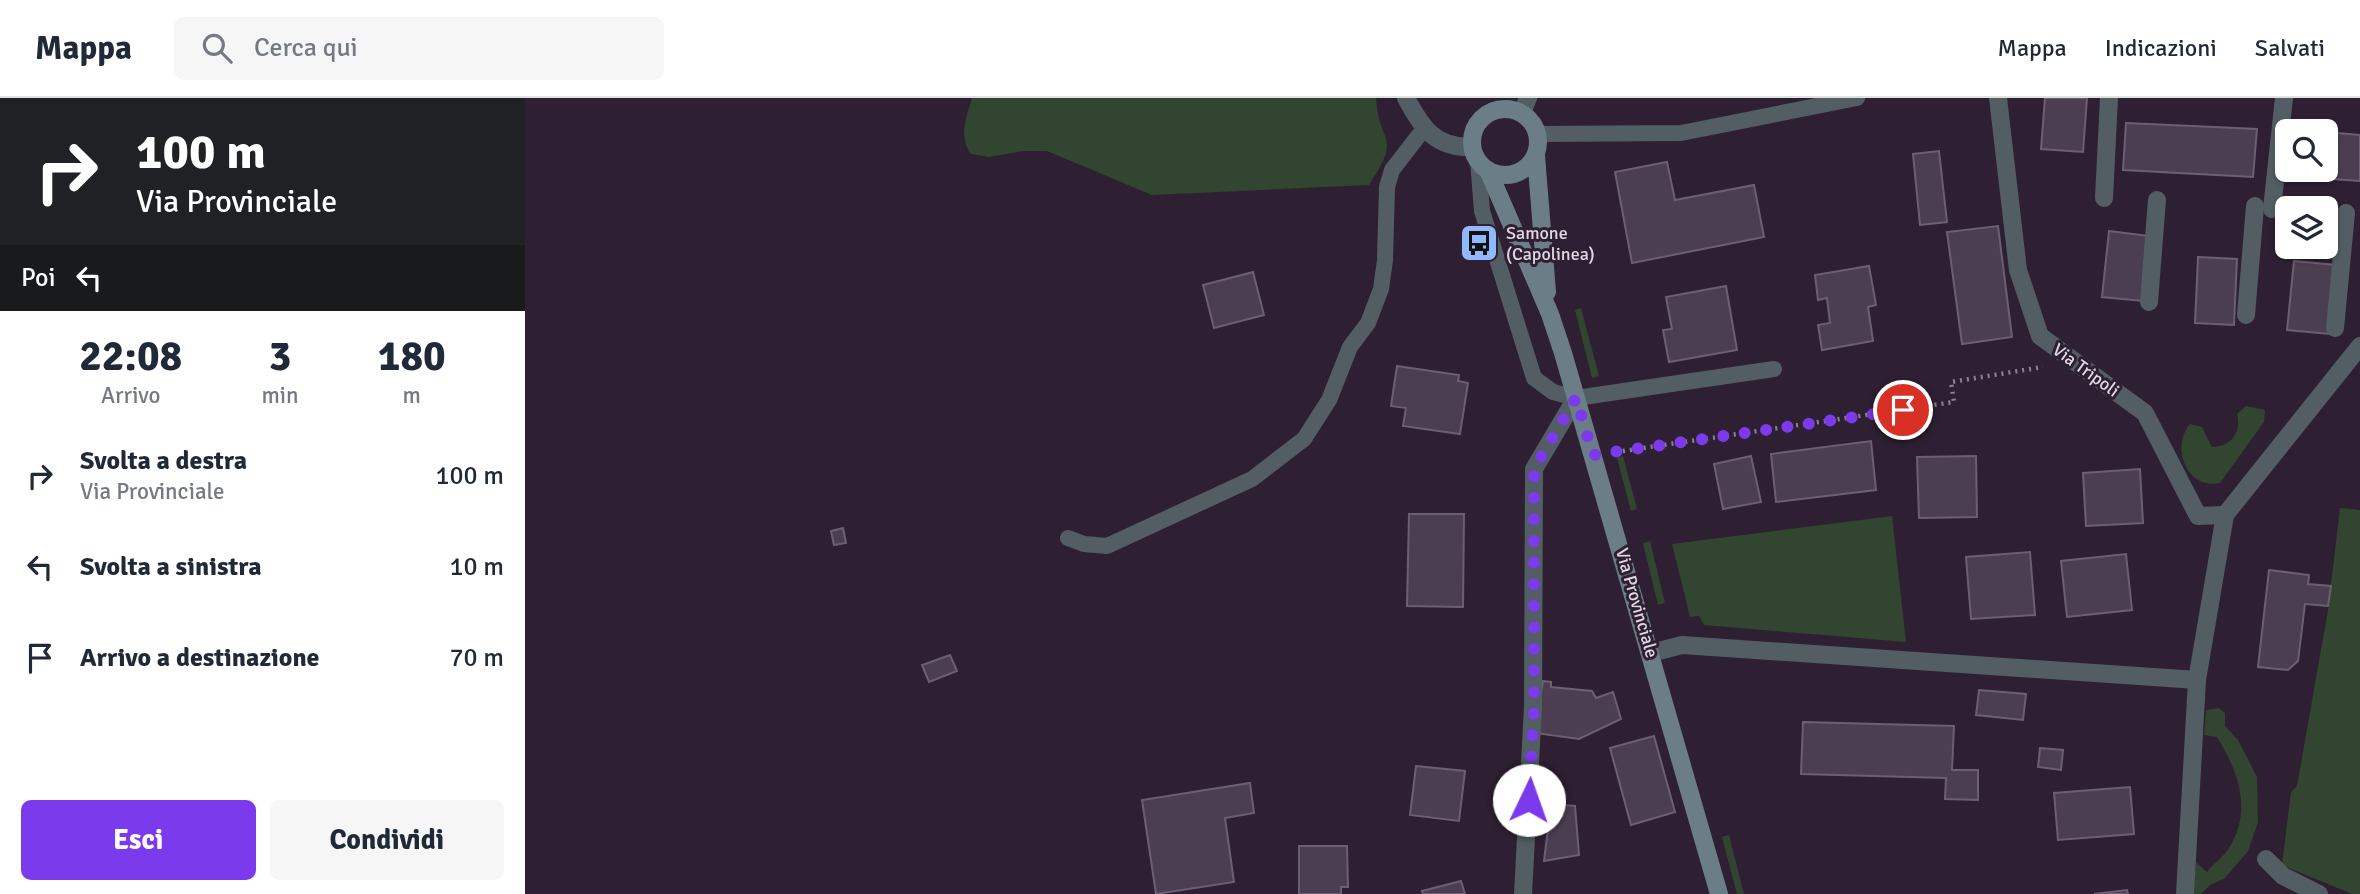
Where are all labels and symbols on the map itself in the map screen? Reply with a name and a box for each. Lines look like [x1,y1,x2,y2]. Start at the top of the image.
bus stop icon: Samone (Capolinea) [1458,222,1500,264]
place label: Samone (Capolinea) [1506,222,1595,265]
street label: Via Tripoli [2048,338,2124,402]
pin [1873,380,1933,440]
street label: Via Provinciale [1611,546,1663,660]
position arrow [1492,763,1566,837]

